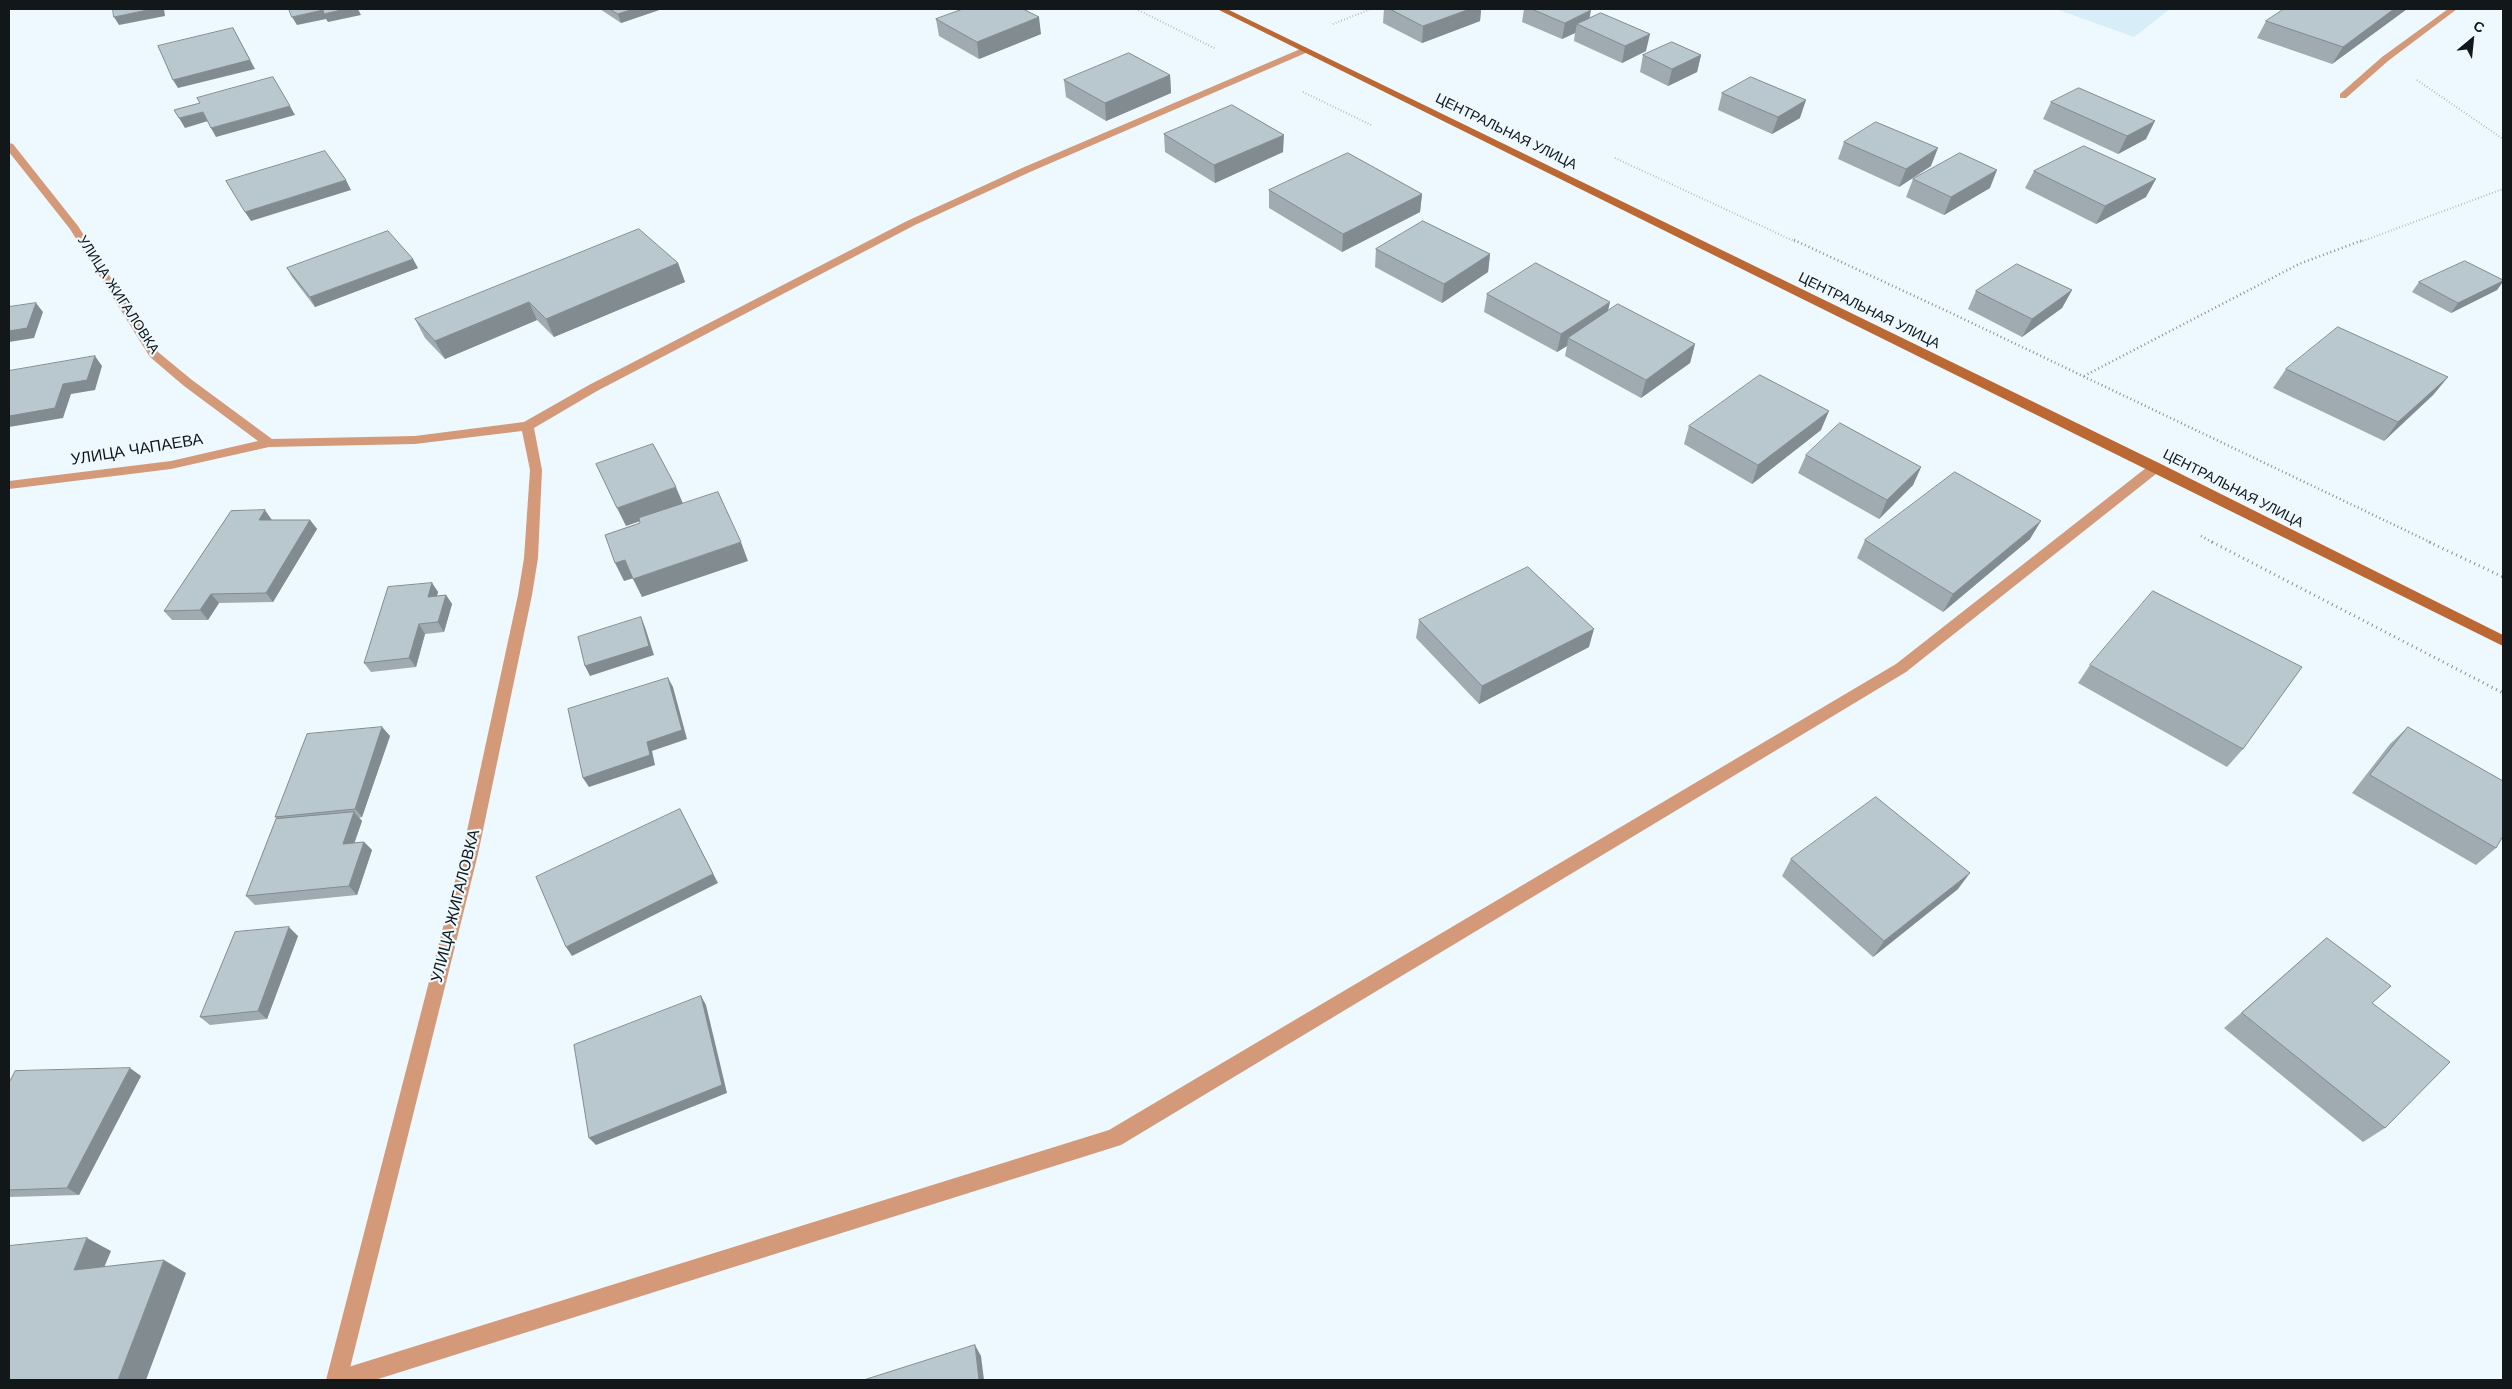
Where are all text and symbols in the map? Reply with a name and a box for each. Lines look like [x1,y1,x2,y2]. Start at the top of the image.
north arrow [2447,15,2497,65]
text: С [2471,17,2487,36]
street label: ЦЕНТРАЛЬНАЯ УЛИЦА [1432,90,1580,174]
street label: УЛИЦА ЖИГАЛОВКА [74,233,162,357]
street label: ЦЕНТРАЛЬНАЯ УЛИЦА [1795,269,1943,353]
street label: УЛИЦА ЧАПАЕВА [70,430,204,470]
street label: ЦЕНТРАЛЬНАЯ УЛИЦА [2160,446,2306,532]
street label: УЛИЦА ЖИГАЛОВКА [428,827,484,985]

